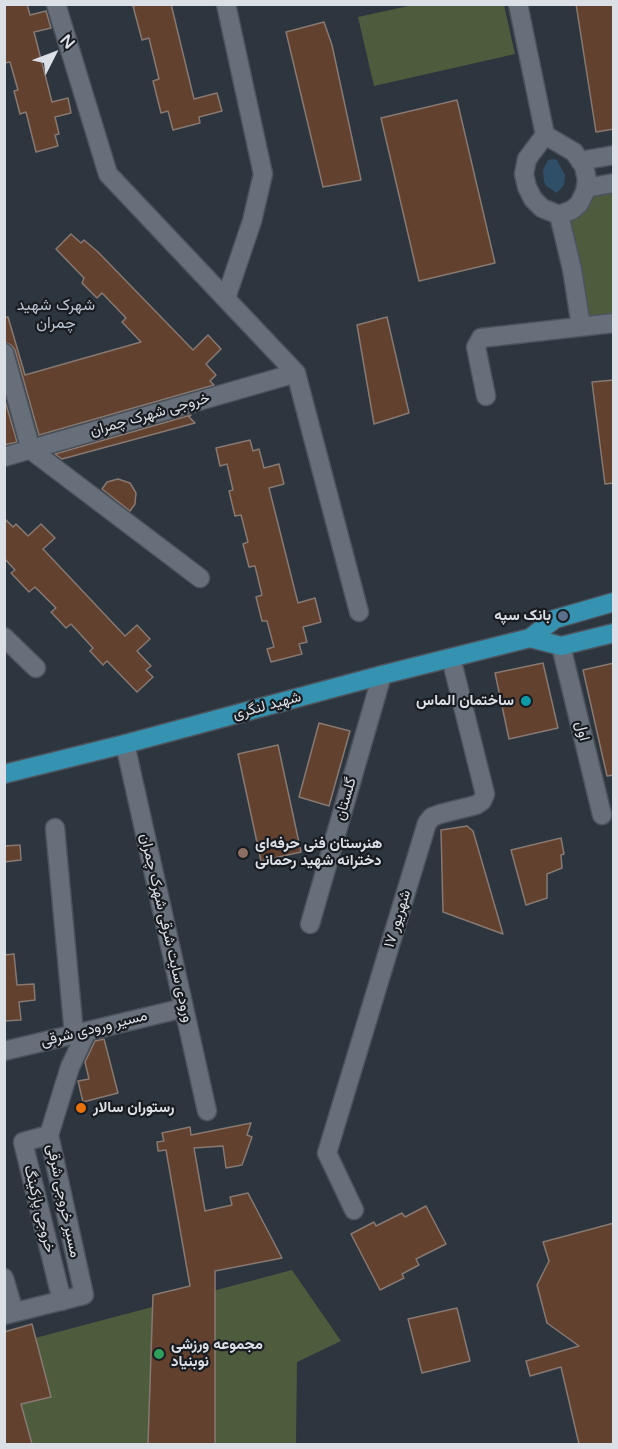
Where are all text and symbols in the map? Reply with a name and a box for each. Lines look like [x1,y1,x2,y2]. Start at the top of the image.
north arrow [24,24,84,84]
text: N [56,30,79,53]
district label: شهرک شهید چمران [17,296,95,334]
street label: خروجی شهرک چمران [88,389,212,441]
place label: بانک سپه [494,607,551,625]
marker: بانک سپه [556,609,570,623]
street label: شهید لنگری [231,688,303,724]
place label: ساختمان الماس [416,692,514,710]
marker: ساختمان الماس [519,694,533,708]
street label: اول [571,719,593,743]
street label: گلستان [331,775,361,823]
street label: ورودی سایت شرقی شهرک چمران [136,832,196,1024]
place label: هنرستان فنی حرفه‌ای دخترانه شهید رحمانی [255,835,382,870]
marker: هنرستان فنی حرفه‌ای دخترانه شهید رحمانی [236,846,250,860]
street label: ۱۷ شهریور [381,888,415,950]
street label: مسیر ورودی شرقی [39,1007,149,1051]
place label: رستوران سالار [93,1099,174,1117]
marker: رستوران سالار [74,1101,88,1115]
street label: مسیر خروجی شرقی [42,1143,84,1259]
street label: خروجی پارکینگ [19,1163,59,1255]
place label: مجموعه ورزشی نوبنیاد [171,1336,263,1371]
marker: مجموعه ورزشی نوبنیاد [152,1347,166,1361]

